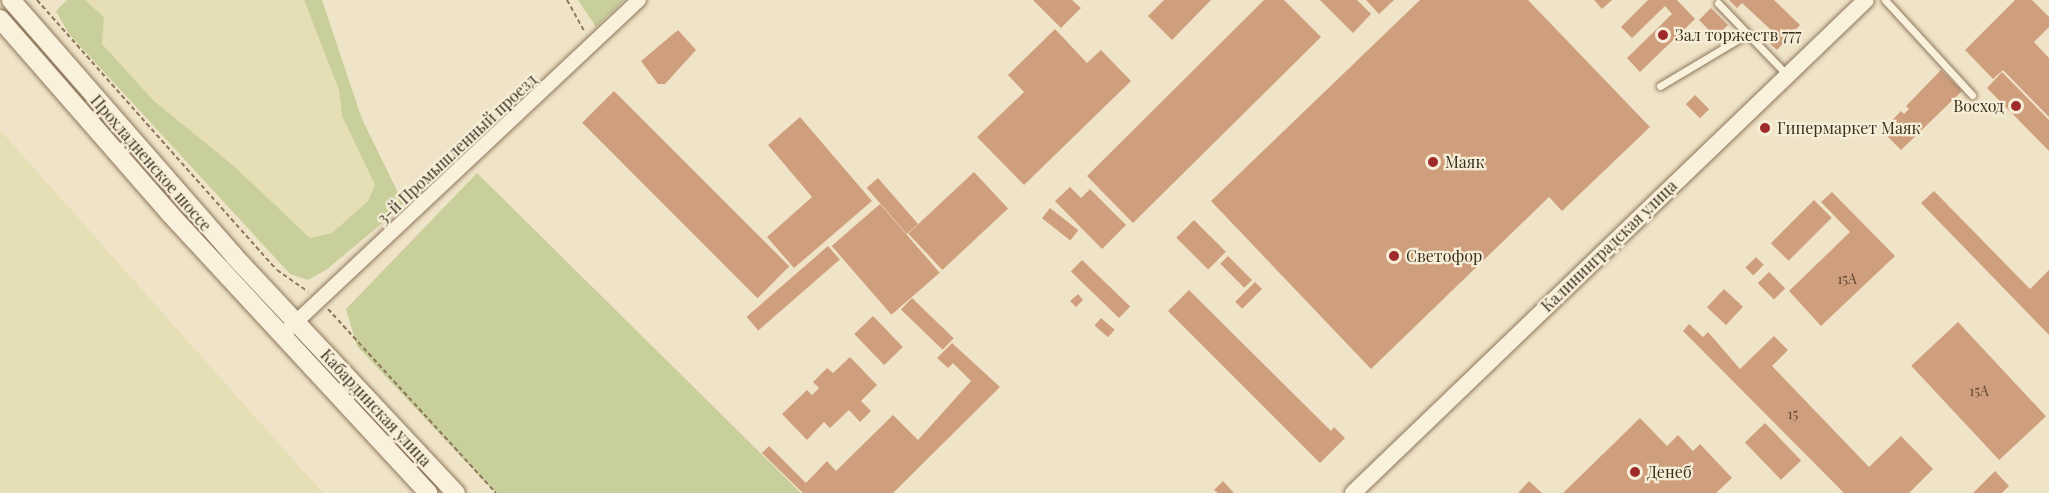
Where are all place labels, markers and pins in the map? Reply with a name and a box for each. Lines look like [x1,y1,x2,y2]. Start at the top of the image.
place label: Зал торжеств 777 [1675,25,1802,45]
marker: Зал торжеств 777 [1656,28,1670,42]
place label: Восход [1953,96,2004,116]
marker: Восход [2009,99,2023,113]
place label: Гипермаркет Маяк [1777,118,1921,138]
marker: Гипермаркет Маяк [1758,121,1772,135]
place label: Маяк [1445,152,1485,172]
marker: Маяк [1426,155,1440,169]
place label: Светофор [1406,246,1482,266]
marker: Светофор [1387,249,1401,263]
place label: Денеб [1647,462,1692,482]
marker: Денеб [1628,465,1642,479]

